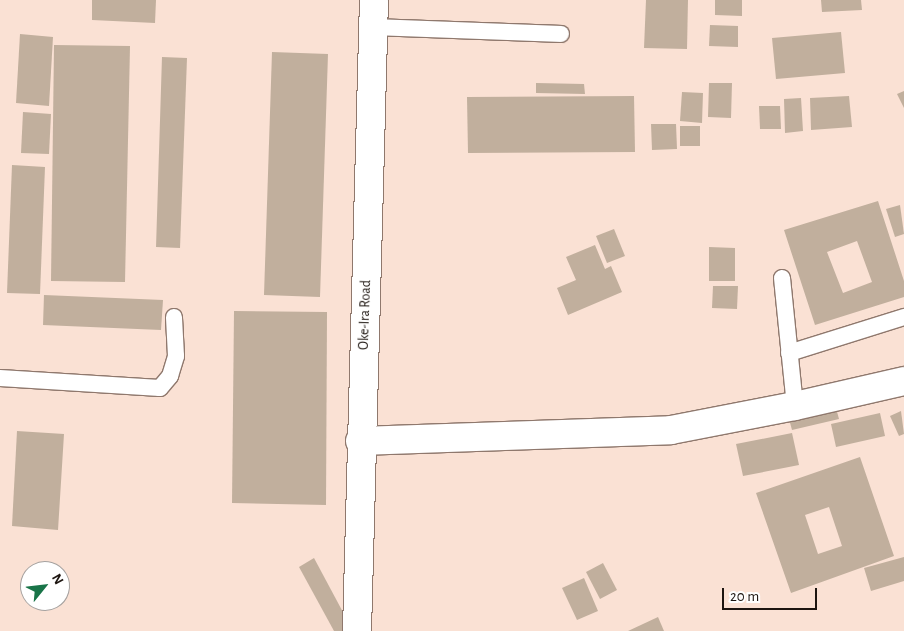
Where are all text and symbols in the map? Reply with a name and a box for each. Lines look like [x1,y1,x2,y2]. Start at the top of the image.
street label: Oke-Ira Road [355,280,375,350]
north arrow [20,561,70,611]
text: N [49,572,66,587]
scale bar [724,578,819,610]
text: 20 m [730,589,759,604]

